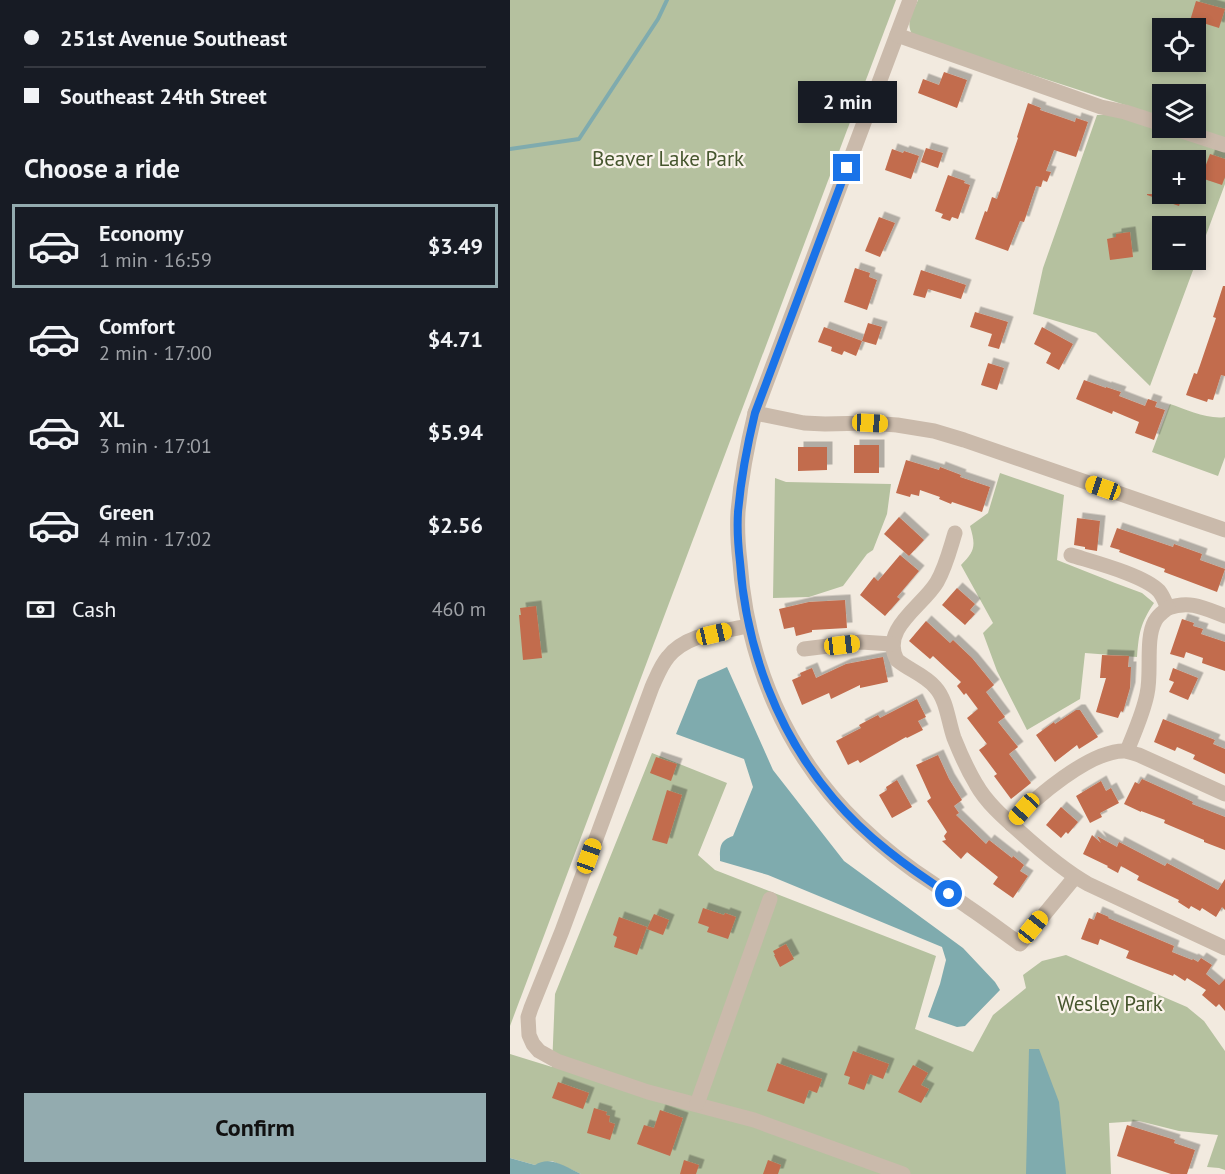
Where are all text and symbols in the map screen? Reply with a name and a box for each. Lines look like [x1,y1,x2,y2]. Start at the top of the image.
map controls [1152,18,1206,270]
button: locate [1152,18,1206,72]
text: 251st Avenue Southeast [60,24,287,52]
callout: 2 min [798,81,896,123]
text: Southeast 24th Street [60,82,267,110]
button: layers [1152,84,1206,138]
text: 2 min [823,89,872,115]
park label: Beaver Lake Park [592,145,744,172]
button: + [1152,150,1206,204]
text: Choose a ride [24,151,180,185]
route end [833,154,860,181]
button: − [1152,216,1206,270]
icon: car [27,219,81,273]
text: Economy [99,219,183,247]
text: $3.49 [428,232,483,260]
text: 1 min · 16:59 [99,247,212,273]
icon: car [27,312,81,366]
text: Comfort [99,312,175,340]
text: $4.71 [428,325,483,353]
text: 2 min · 17:00 [99,340,212,366]
icon: car [27,405,81,459]
text: XL [99,405,124,433]
car [852,413,888,433]
text: $5.94 [428,418,483,446]
text: 3 min · 17:01 [99,433,212,459]
car [1083,474,1123,502]
icon: car [27,498,81,552]
text: Green [99,498,154,526]
text: $2.56 [428,511,483,539]
text: 4 min · 17:02 [99,526,212,552]
icon: cash [24,593,57,626]
text: Cash [72,595,116,623]
text: 460 m [432,596,486,622]
car [694,621,734,647]
car [823,634,861,656]
car [1005,790,1043,828]
car [574,836,604,876]
route start [935,880,962,907]
car [1015,907,1051,947]
park label: Wesley Park [1057,990,1163,1017]
button: Confirm [24,1093,486,1162]

